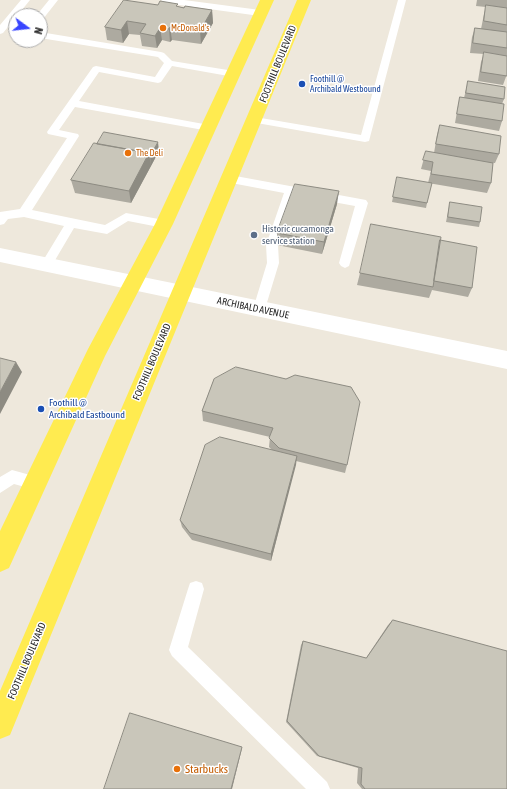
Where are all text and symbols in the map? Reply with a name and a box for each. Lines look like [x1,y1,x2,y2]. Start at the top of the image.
north arrow [8,8,48,48]
marker: McDonald's [158,23,168,33]
place label: McDonald's [171,23,209,33]
street label: FOOTHILL BOULEVARD [257,24,299,104]
text: N [32,26,45,36]
place label: Foothill @ Archibald Westbound [310,74,381,95]
marker: Foothill @ Archibald Westbound [297,79,307,89]
marker: The Deli [123,148,133,158]
place label: The Deli [136,148,163,158]
place label: Historic cucamonga service station [262,223,334,246]
marker: Historic cucamonga service station [249,230,259,240]
street label: ARCHIBALD AVENUE [216,295,290,321]
street label: FOOTHILL BOULEVARD [130,322,174,402]
place label: Foothill @ Archibald Eastbound [49,397,125,420]
marker: Foothill @ Archibald Eastbound [36,404,46,414]
street label: FOOTHILL BOULEVARD [5,621,49,701]
place label: Starbucks [185,762,228,776]
marker: Starbucks [172,764,182,774]

